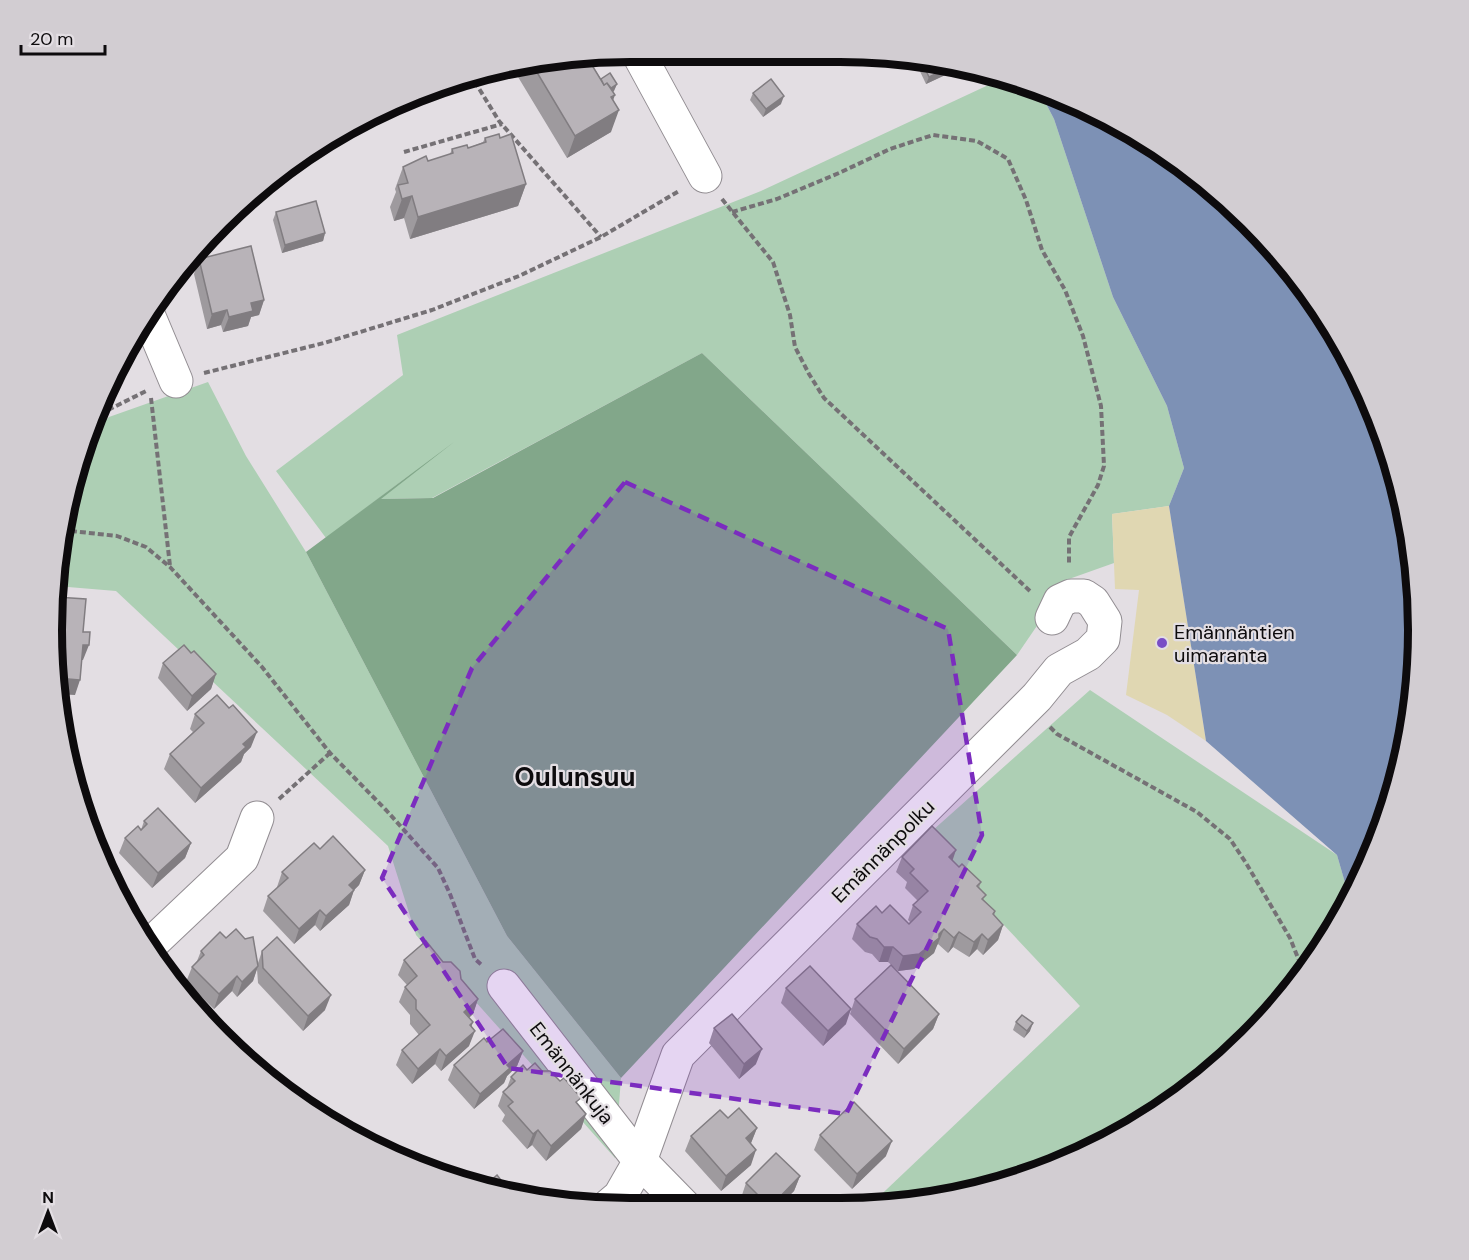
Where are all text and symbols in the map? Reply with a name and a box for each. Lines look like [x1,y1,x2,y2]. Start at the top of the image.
scale bar [21,18,105,56]
text: 20 m [30,27,73,51]
place label: Emännäntien uimaranta [1174,619,1295,668]
marker: Emännäntien uimaranta [1155,636,1169,650]
district label: Oulunsuu [514,760,636,794]
street label: Emännänpolku [826,794,940,908]
street label: Emännänkuja [524,1017,620,1129]
north arrow [18,1182,78,1242]
text: N [42,1187,54,1208]

